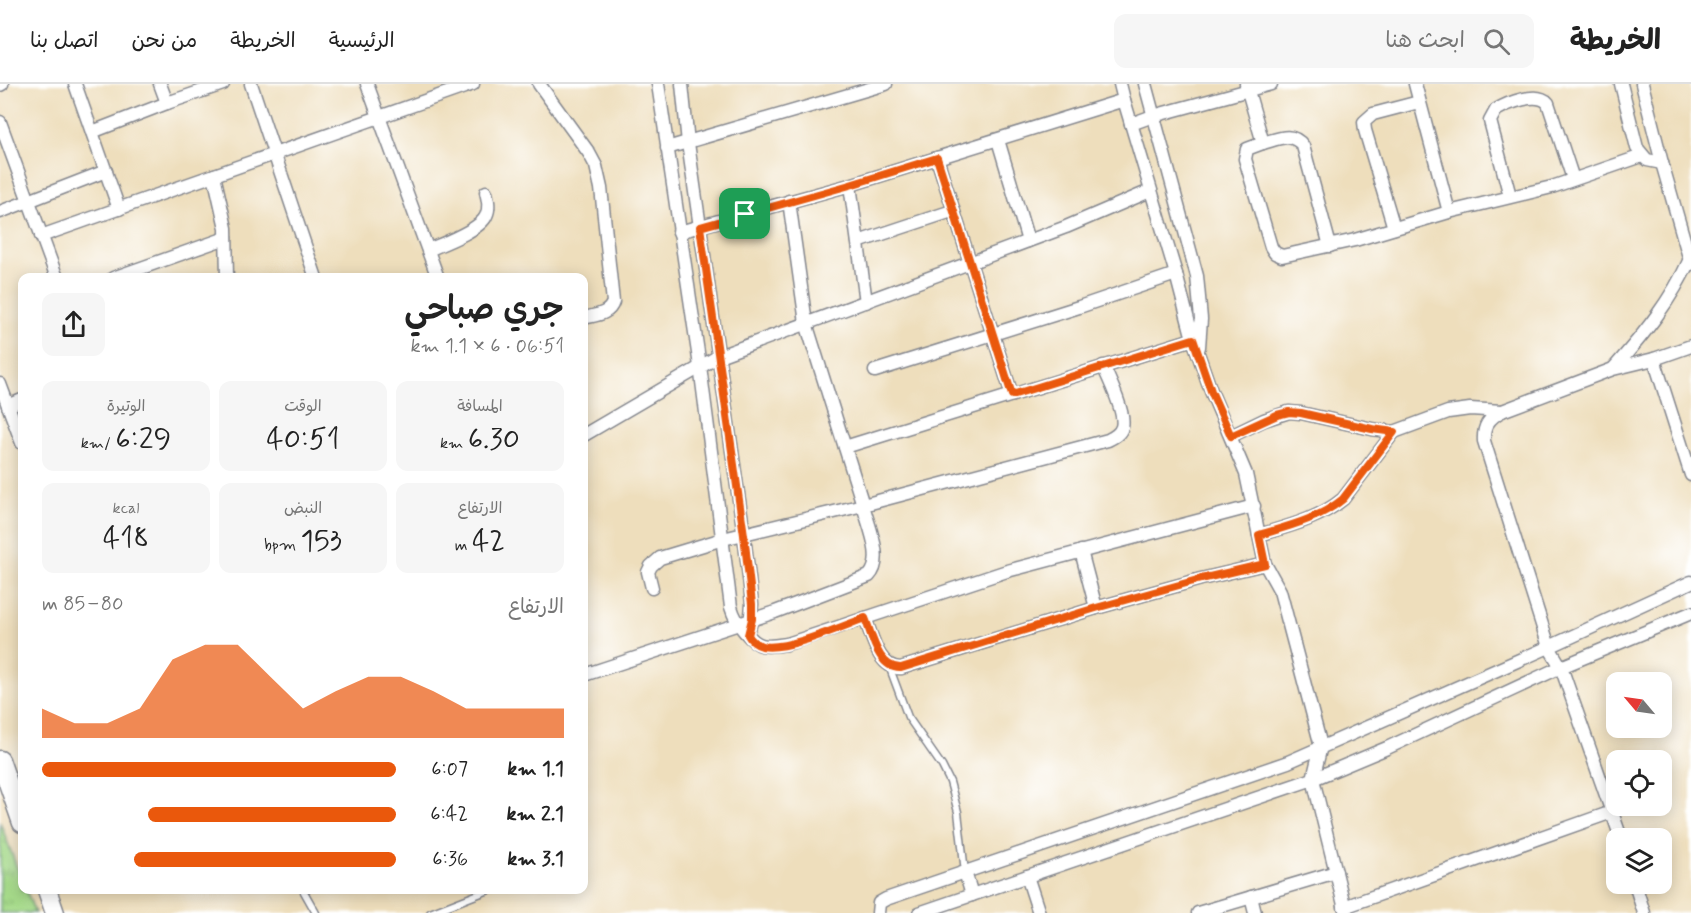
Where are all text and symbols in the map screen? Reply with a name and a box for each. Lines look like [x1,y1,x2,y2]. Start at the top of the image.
search box [1114,14,1534,68]
text: الخريطة [1570,23,1661,60]
icon: search [1480,25,1513,58]
text: اتصل بنا [30,27,98,55]
text: من نحن [131,27,197,55]
text: الخريطة [230,27,296,55]
text: الرئيسية [329,27,395,55]
text: ابحث هنا [1385,27,1465,55]
pin [719,188,770,239]
icon: arrive [728,197,761,230]
text: جري صباحي [404,288,564,332]
button: share [42,293,105,356]
text: 06:51 · 6 × 1.1 km [410,333,564,360]
text: الوتيرة [107,396,145,417]
text: الوقت [284,396,322,417]
text: المسافة [457,396,503,417]
text: 6:29 [115,420,171,459]
text: 40:51 [266,420,340,459]
text: 6.30 [468,420,520,459]
text: /km [81,433,115,454]
text: km [440,433,468,454]
text: kcal [113,498,139,519]
text: النبض [284,498,322,519]
text: الارتفاع [458,498,502,519]
text: 418 [103,519,149,558]
text: 153 [300,522,342,561]
text: 42 [472,522,505,561]
text: bpm [264,535,300,556]
text: m [455,535,472,556]
text: 80–85 m [42,591,123,618]
text: الارتفاع [508,594,564,621]
north arrow [1606,672,1672,738]
map controls [1606,672,1672,894]
button: locate [1606,750,1672,816]
text: 6:07 [431,756,468,783]
text: 1.1 km [507,756,564,783]
text: 6:42 [430,801,468,828]
text: 2.1 km [507,801,564,828]
button: layers [1606,828,1672,894]
text: 6:36 [432,846,468,873]
text: 3.1 km [507,846,564,873]

